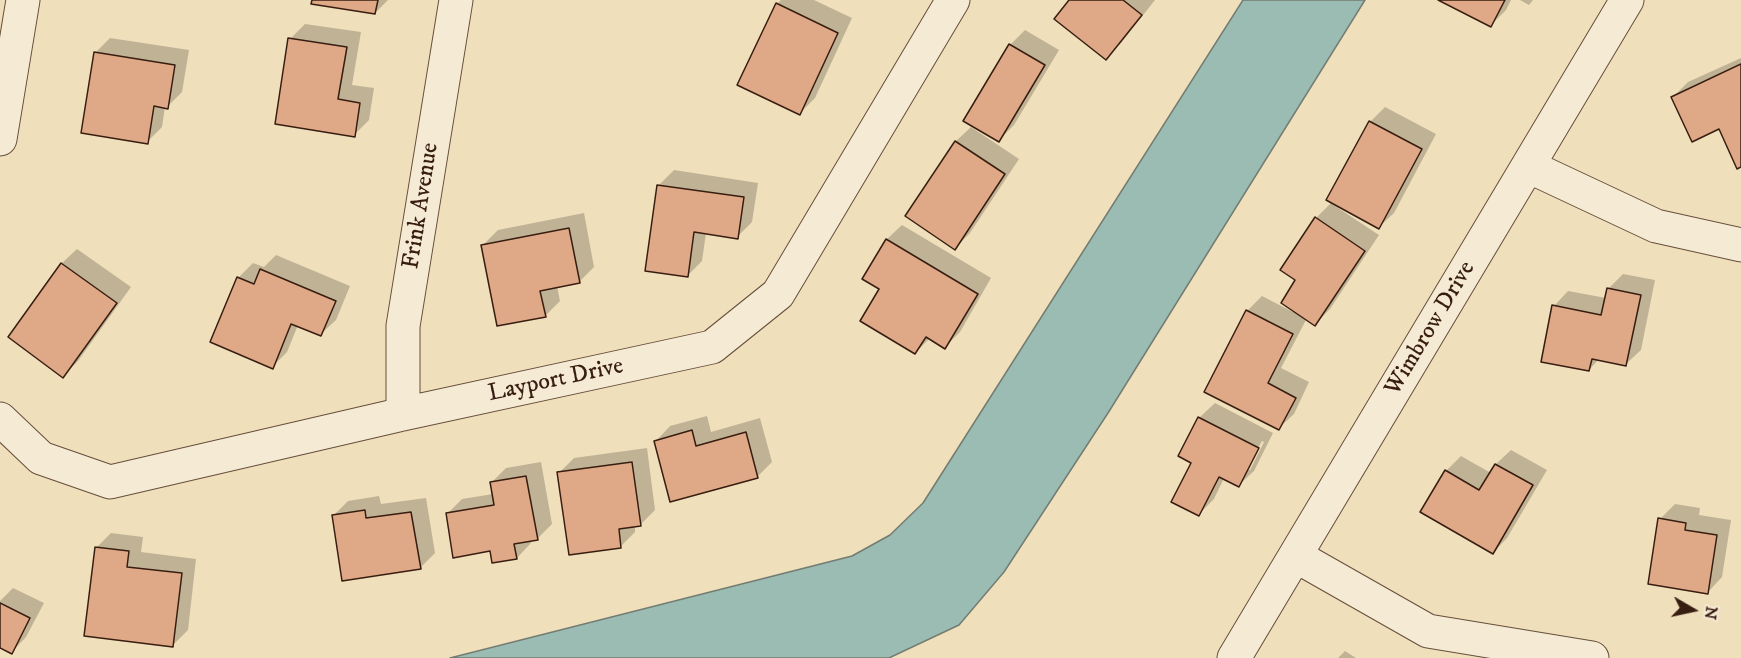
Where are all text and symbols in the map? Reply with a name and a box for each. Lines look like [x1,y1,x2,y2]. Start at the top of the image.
street label: Frink Avenue [398,141,446,271]
street label: Wimbrow Drive [1380,257,1482,401]
street label: Layport Drive [486,353,626,409]
north arrow [1663,580,1723,640]
text: N [1700,605,1722,621]

